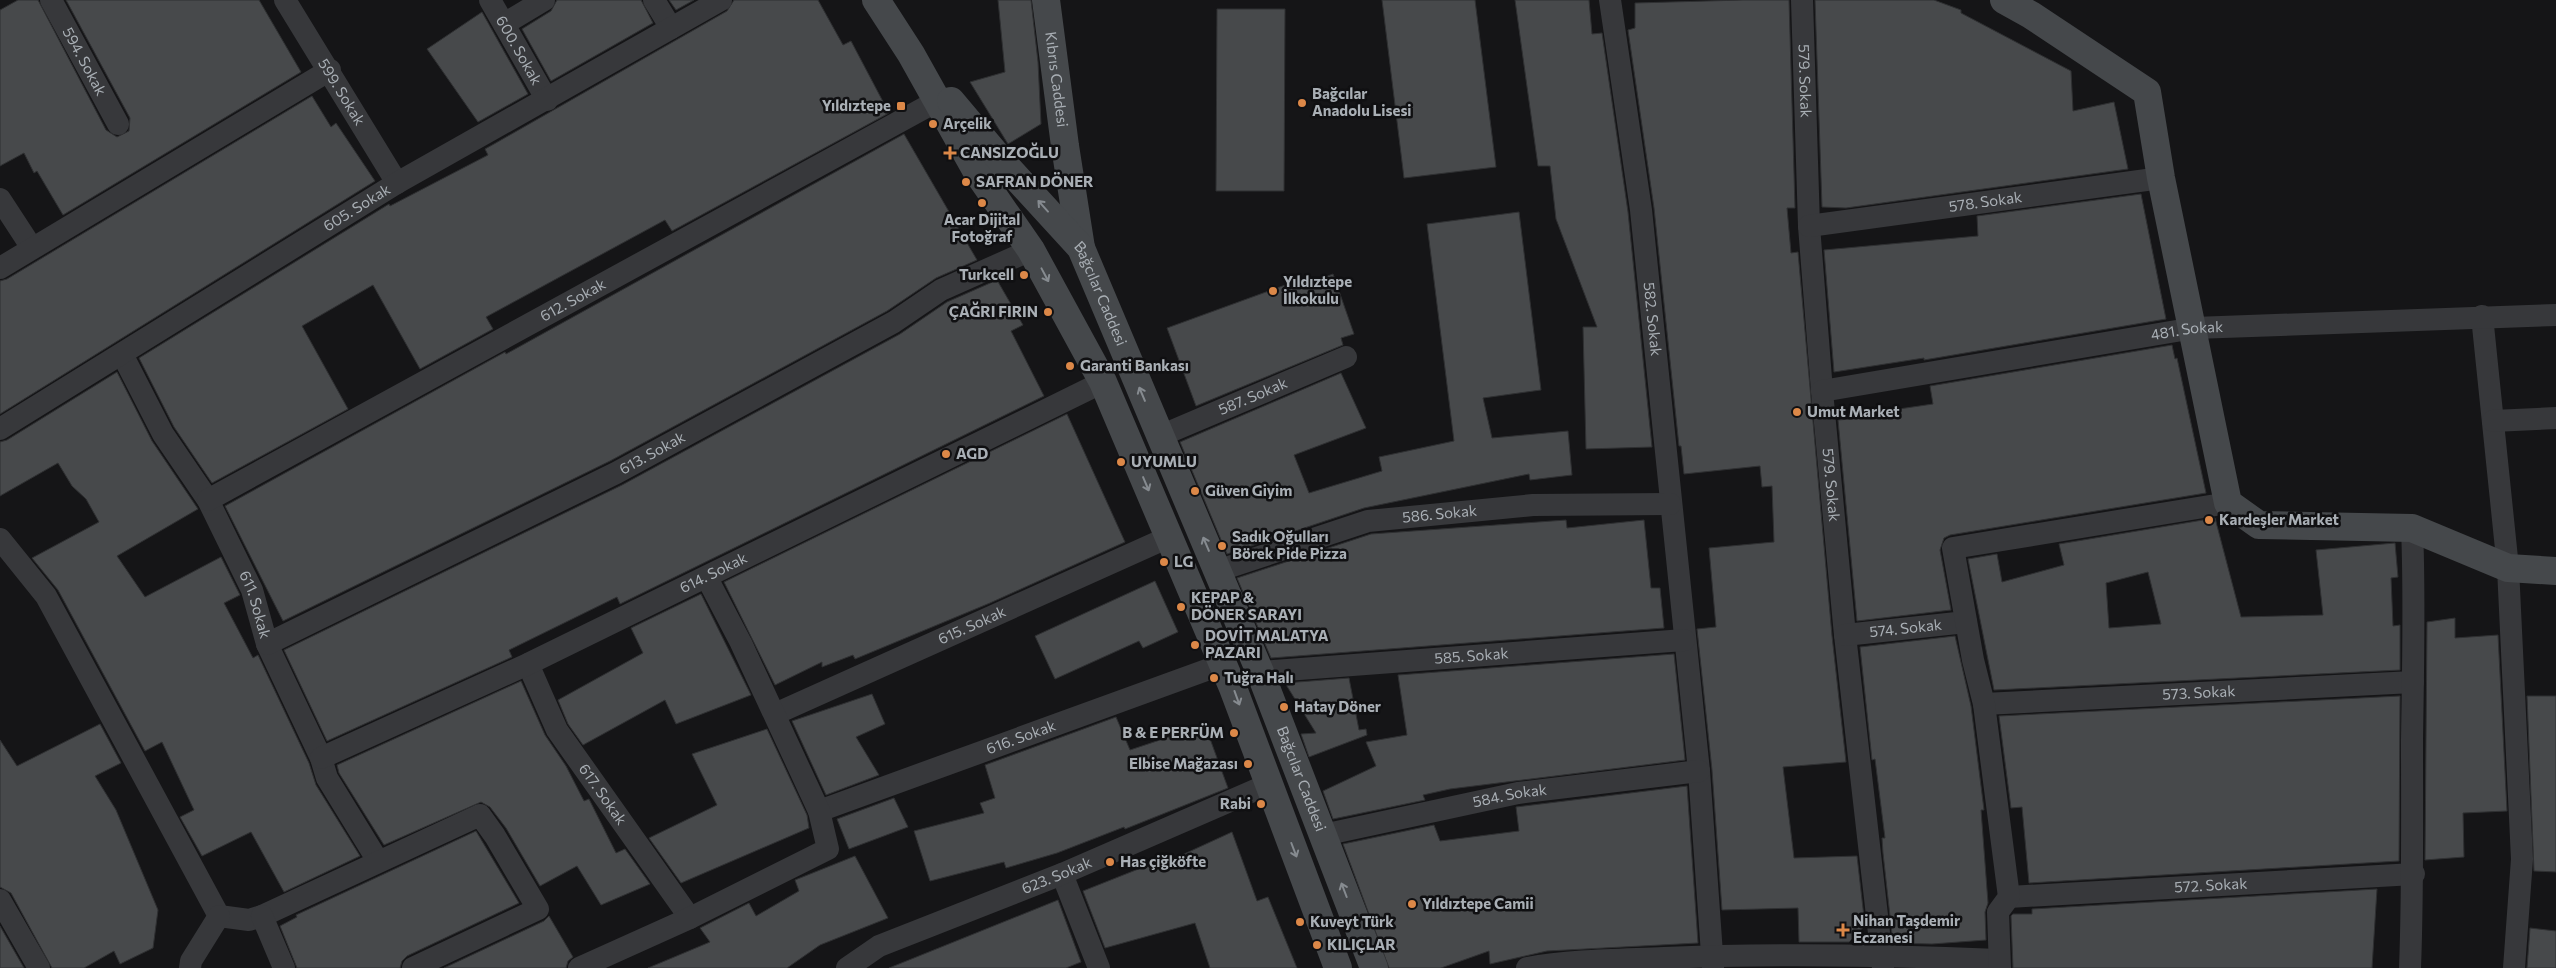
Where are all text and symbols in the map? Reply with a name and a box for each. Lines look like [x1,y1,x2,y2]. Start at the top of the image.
street label: 600. Sokak [493,12,546,88]
street label: 594. Sokak [59,24,111,98]
street label: Kıbrıs Caddesi [1042,30,1072,128]
street label: 579. Sokak [1795,44,1816,118]
street label: 599. Sokak [315,55,369,128]
place label: Bağcılar Anadolu Lisesi [1312,84,1412,119]
place label: Yıldıztepe [822,96,891,114]
marker: Bağcılar Anadolu Lisesi [1296,97,1308,109]
marker: Yıldıztepe [895,100,907,112]
place label: Arçelik [943,114,992,132]
marker: Arçelik [927,118,939,130]
place label: CANSIZOĞLU [960,142,1059,161]
marker: CANSIZOĞLU [944,147,956,159]
place label: SAFRAN DÖNER [976,172,1094,190]
marker: SAFRAN DÖNER [960,176,972,188]
street label: 605. Sokak [320,179,393,234]
street label: 578. Sokak [1947,187,2023,215]
marker: Acar Dijital Fotoğraf [976,197,988,209]
one-way arrow [1037,200,1049,213]
place label: Acar Dijital Fotoğraf [944,210,1020,245]
street label: Bağcılar Caddesi [1071,237,1131,348]
place label: Turkcell [959,265,1014,283]
one-way arrow [1040,267,1050,282]
marker: Turkcell [1018,269,1030,281]
place label: Yıldıztepe İlkokulu [1283,272,1352,307]
street label: 612. Sokak [536,274,608,325]
street label: 582. Sokak [1641,281,1666,357]
marker: Yıldıztepe İlkokulu [1267,285,1279,297]
place label: ÇAĞRI FIRIN [949,301,1038,320]
marker: ÇAĞRI FIRIN [1042,306,1054,318]
street label: 481. Sokak [2149,317,2223,343]
place label: Garanti Bankası [1080,356,1189,374]
marker: Garanti Bankası [1064,360,1076,372]
street label: 587. Sokak [1215,373,1290,418]
one-way arrow [1137,387,1147,402]
place label: Umut Market [1807,402,1900,420]
marker: Umut Market [1791,406,1803,418]
street label: 613. Sokak [616,427,688,478]
place label: AGD [956,444,988,462]
street label: 579. Sokak [1819,447,1844,522]
marker: AGD [940,448,952,460]
place label: UYUMLU [1131,452,1197,470]
marker: UYUMLU [1115,456,1127,468]
one-way arrow [1143,476,1152,491]
place label: Güven Giyim [1205,481,1292,499]
marker: Güven Giyim [1189,485,1201,497]
street label: 586. Sokak [1401,500,1478,526]
place label: Kardeşler Market [2219,510,2339,528]
marker: Kardeşler Market [2203,514,2215,526]
place label: Sadık Oğulları Börek Pide Pizza [1232,527,1347,562]
one-way arrow [1200,537,1210,552]
marker: Sadık Oğulları Börek Pide Pizza [1216,540,1228,552]
street label: 614. Sokak [676,548,750,596]
place label: LG [1174,552,1193,570]
marker: LG [1158,556,1170,568]
street label: 611. Sokak [236,568,275,641]
place label: KEPAP & DÖNER SARAYI [1191,588,1302,623]
marker: KEPAP & DÖNER SARAYI [1175,601,1187,613]
street label: 615. Sokak [935,602,1008,648]
street label: 574. Sokak [1868,615,1943,640]
place label: DOVİT MALATYA PAZARI [1205,626,1329,661]
marker: DOVİT MALATYA PAZARI [1189,639,1201,651]
street label: 585. Sokak [1434,643,1509,667]
place label: Tuğra Halı [1224,668,1294,686]
marker: Tuğra Halı [1208,672,1220,684]
street label: 573. Sokak [2162,681,2236,703]
one-way arrow [1232,690,1242,705]
place label: Hatay Döner [1294,697,1381,715]
marker: Hatay Döner [1278,701,1290,713]
street label: 616. Sokak [983,716,1058,757]
place label: B & E PERFÜM [1122,723,1224,741]
street label: Bağcılar Caddesi [1274,723,1331,834]
marker: B & E PERFÜM [1228,727,1240,739]
place label: Elbise Mağazası [1129,754,1238,772]
marker: Elbise Mağazası [1242,758,1254,770]
street label: 617. Sokak [576,760,631,828]
street label: 584. Sokak [1471,780,1548,810]
place label: Rabi [1220,794,1251,812]
marker: Rabi [1255,798,1267,810]
one-way arrow [1290,842,1299,857]
street label: 623. Sokak [1019,852,1094,897]
place label: Has çiğköfte [1120,852,1206,870]
marker: Has çiğköfte [1104,856,1116,868]
street label: 572. Sokak [2174,873,2248,896]
one-way arrow [1339,883,1348,898]
place label: Yıldıztepe Camii [1422,894,1534,912]
marker: Yıldıztepe Camii [1406,898,1418,910]
place label: Nihan Taşdemir Eczanesi [1853,911,1960,946]
place label: Kuveyt Türk [1310,912,1394,930]
marker: Kuveyt Türk [1294,916,1306,928]
marker: Nihan Taşdemir Eczanesi [1837,924,1849,936]
place label: KILIÇLAR [1327,935,1396,953]
marker: KILIÇLAR [1311,939,1323,951]

